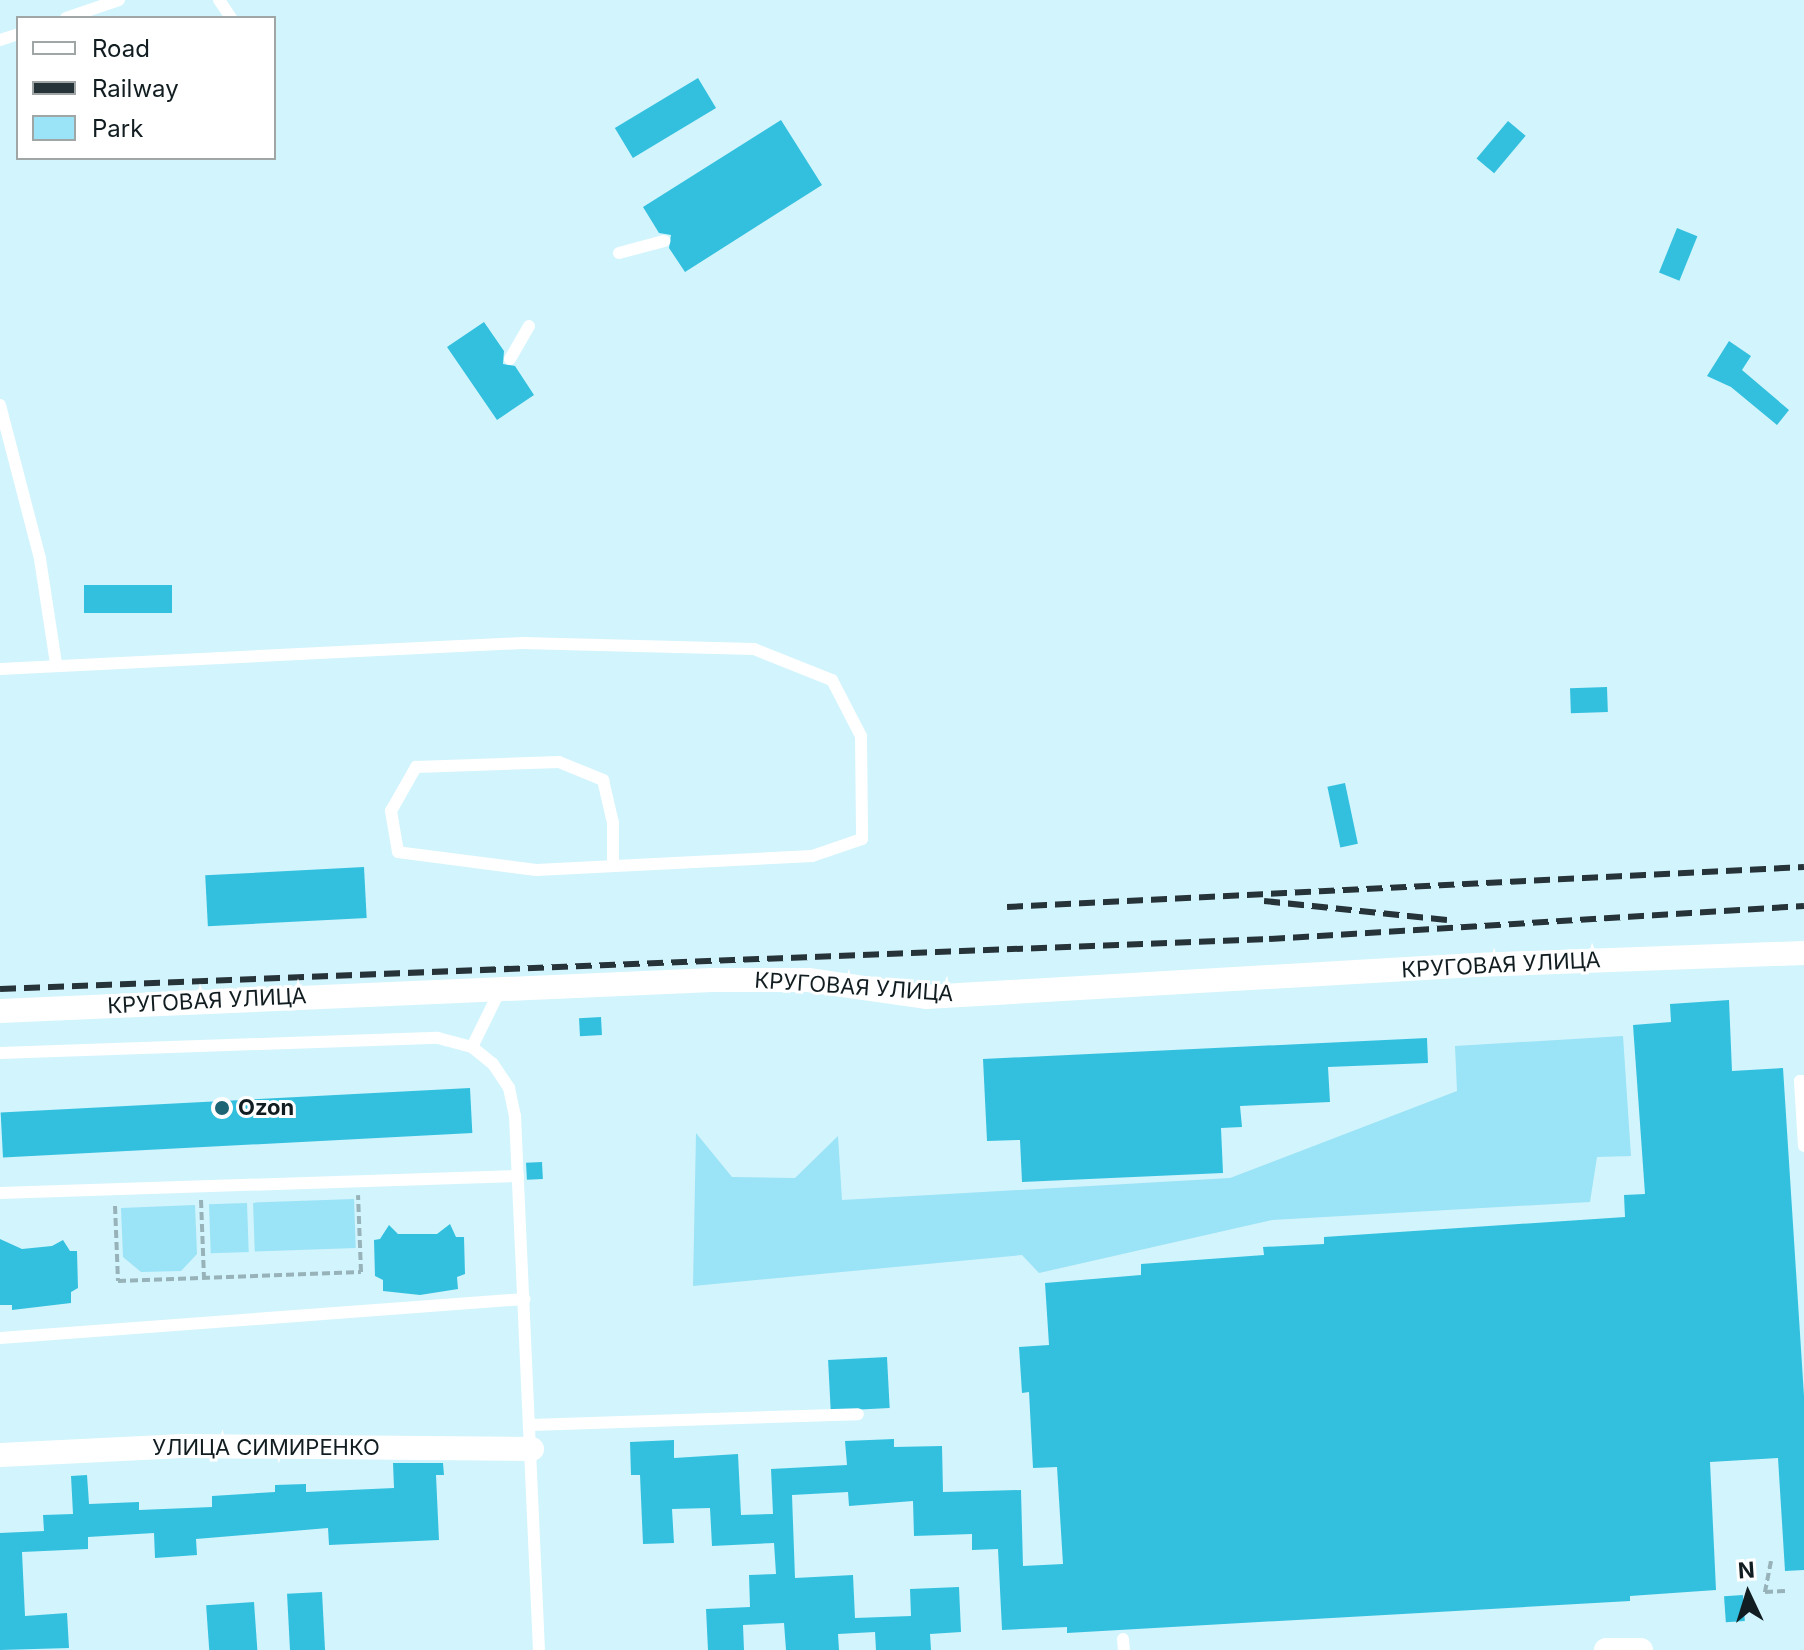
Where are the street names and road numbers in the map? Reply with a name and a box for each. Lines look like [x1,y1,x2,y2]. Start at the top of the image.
street label: КРУГОВАЯ УЛИЦА [1401,947,1601,983]
street label: КРУГОВАЯ УЛИЦА [754,967,954,1007]
street label: КРУГОВАЯ УЛИЦА [107,983,307,1019]
street label: УЛИЦА СИМИРЕНКО [152,1435,380,1461]

